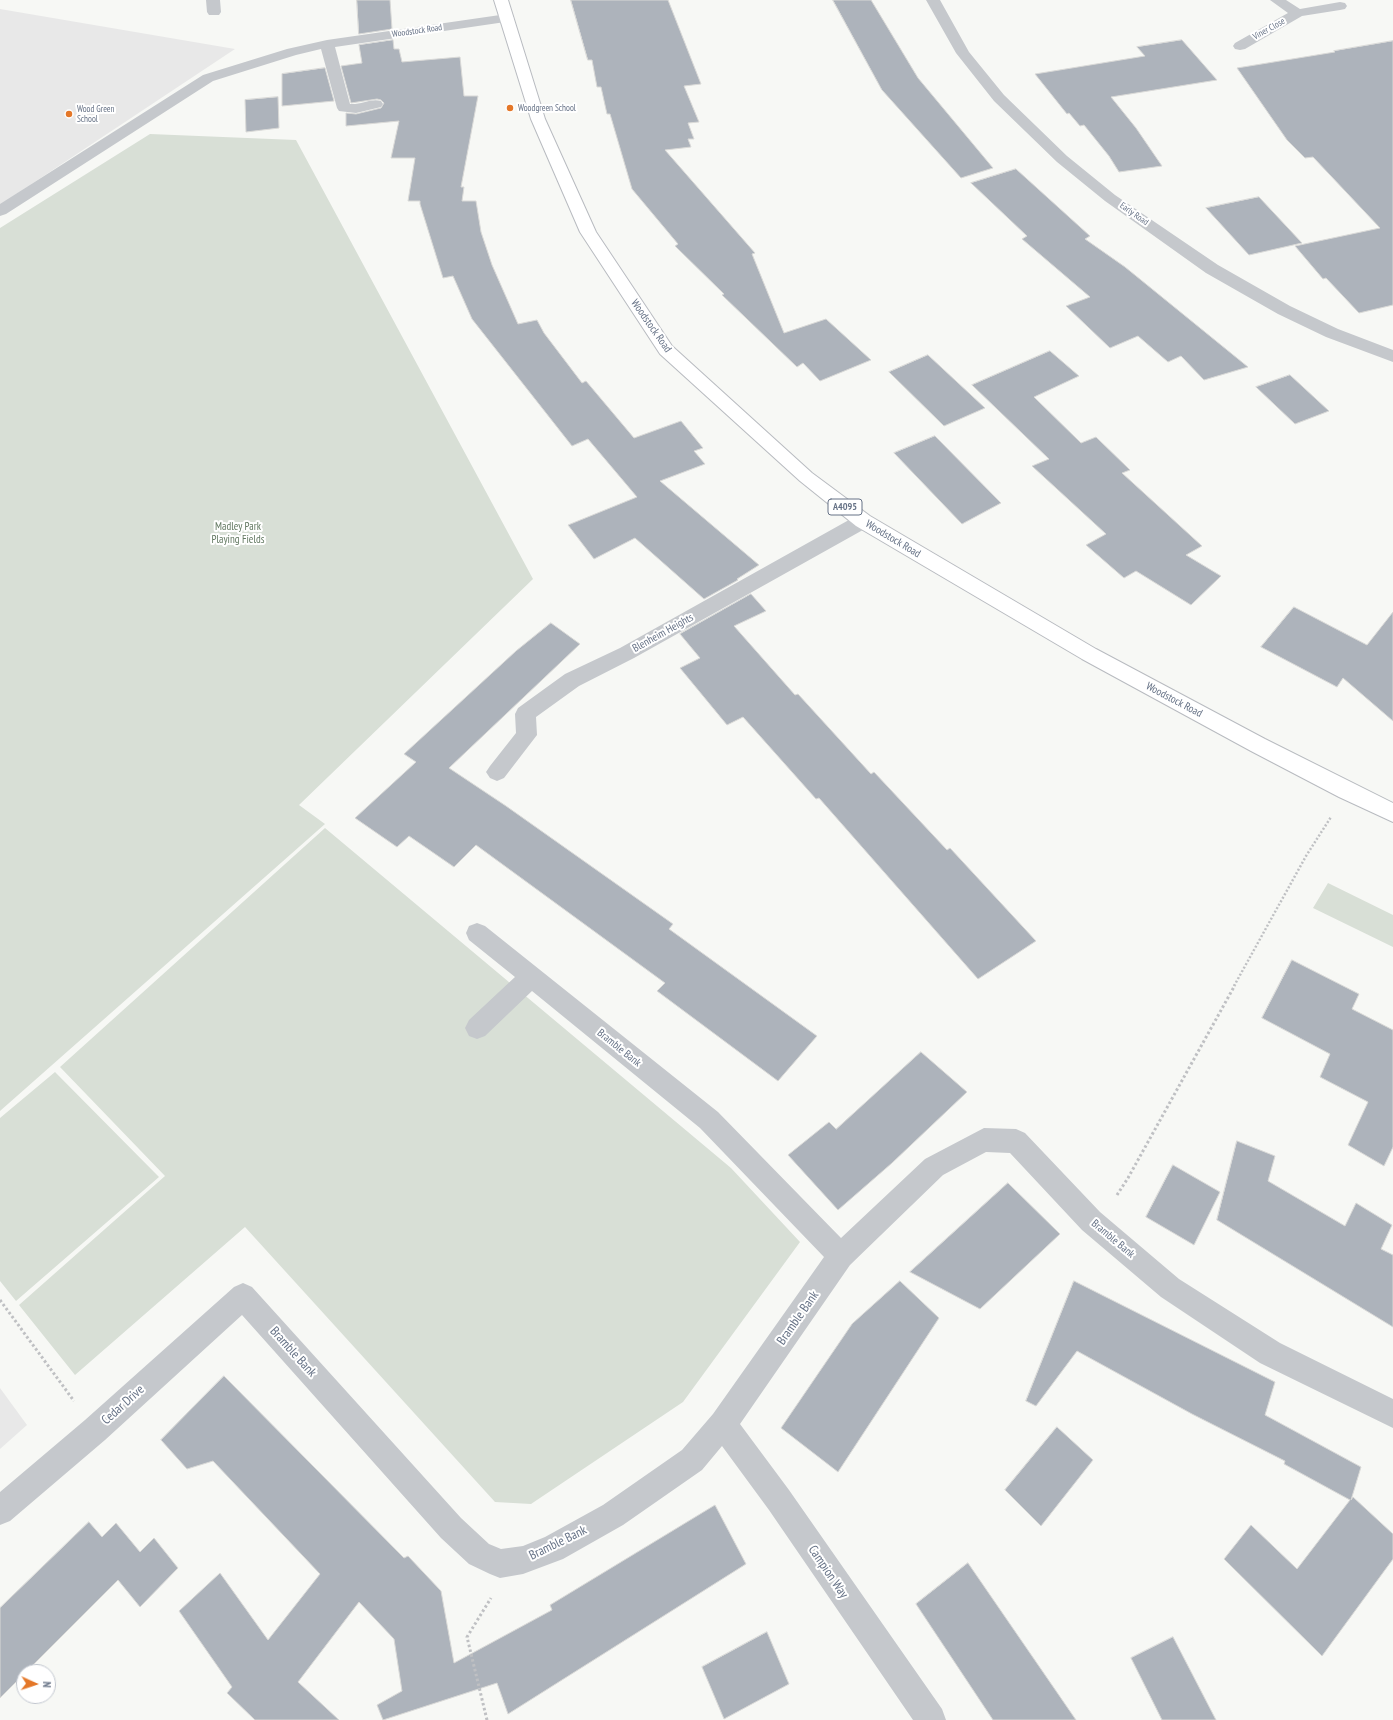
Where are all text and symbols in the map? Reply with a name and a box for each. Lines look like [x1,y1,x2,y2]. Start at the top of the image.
street label: Viner Close [1251,16,1287,42]
street label: Woodstock Road [391,22,443,40]
marker: Woodgreen School [505,103,515,113]
place label: Woodgreen School [518,103,576,113]
place label: Wood Green School [77,104,115,125]
marker: Wood Green School [64,109,74,119]
street label: Early Road [1118,200,1150,228]
street label: Woodstock Road [628,297,674,355]
road number: A4095 [828,499,862,515]
street label: Woodstock Road [863,517,923,561]
park label: Madley Park Playing Fields [212,520,264,546]
street label: Blenheim Heights [630,611,696,655]
street label: Woodstock Road [1144,680,1204,720]
street label: Bramble Bank [594,1026,644,1070]
street label: Bramble Bank [1089,1217,1137,1261]
street label: Bramble Bank [774,1288,822,1348]
street label: Bramble Bank [266,1324,320,1380]
street label: Cedar Drive [99,1382,147,1428]
street label: Bramble Bank [527,1522,589,1564]
street label: Campion Way [805,1543,851,1601]
north arrow [16,1664,56,1704]
text: N [40,1681,54,1688]

